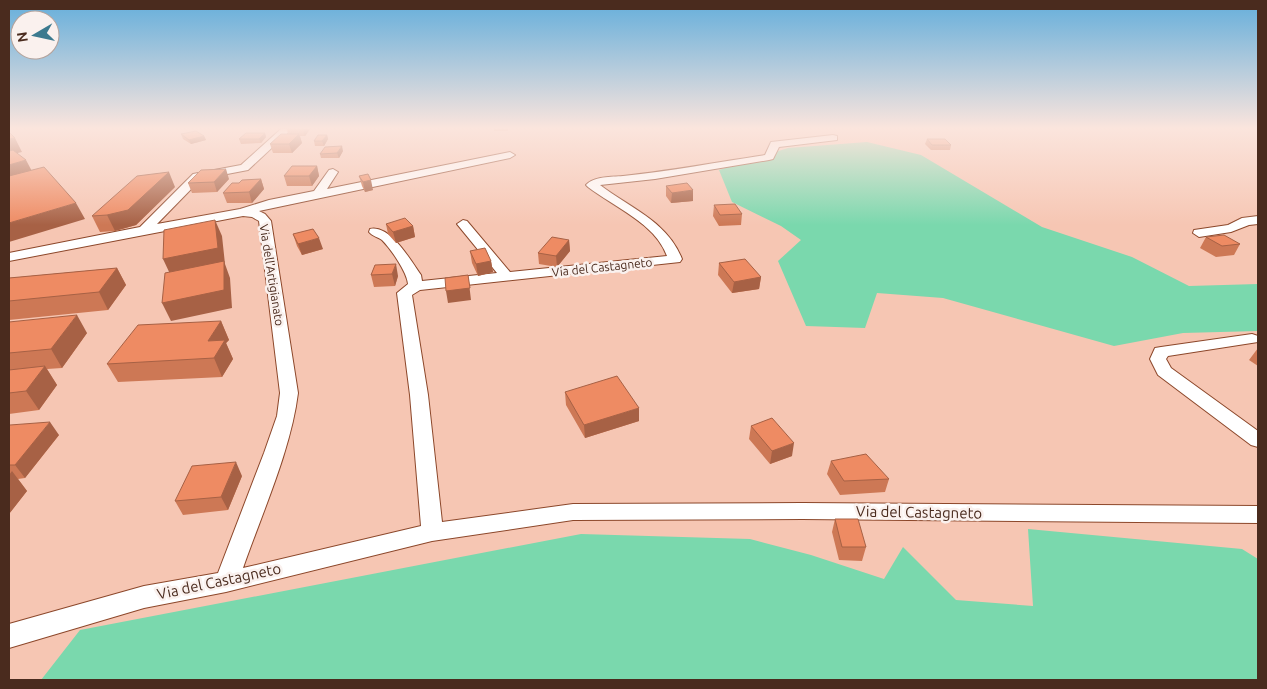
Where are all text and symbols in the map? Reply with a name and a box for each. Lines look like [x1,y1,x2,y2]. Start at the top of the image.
north arrow [10,10,60,60]
text: N [13,31,31,43]
street label: Via dell'Artigianato [258,223,286,327]
street label: Via del Castagneto [551,255,653,279]
street label: Via del Castagneto [856,502,982,522]
street label: Via del Castagneto [155,560,283,602]

